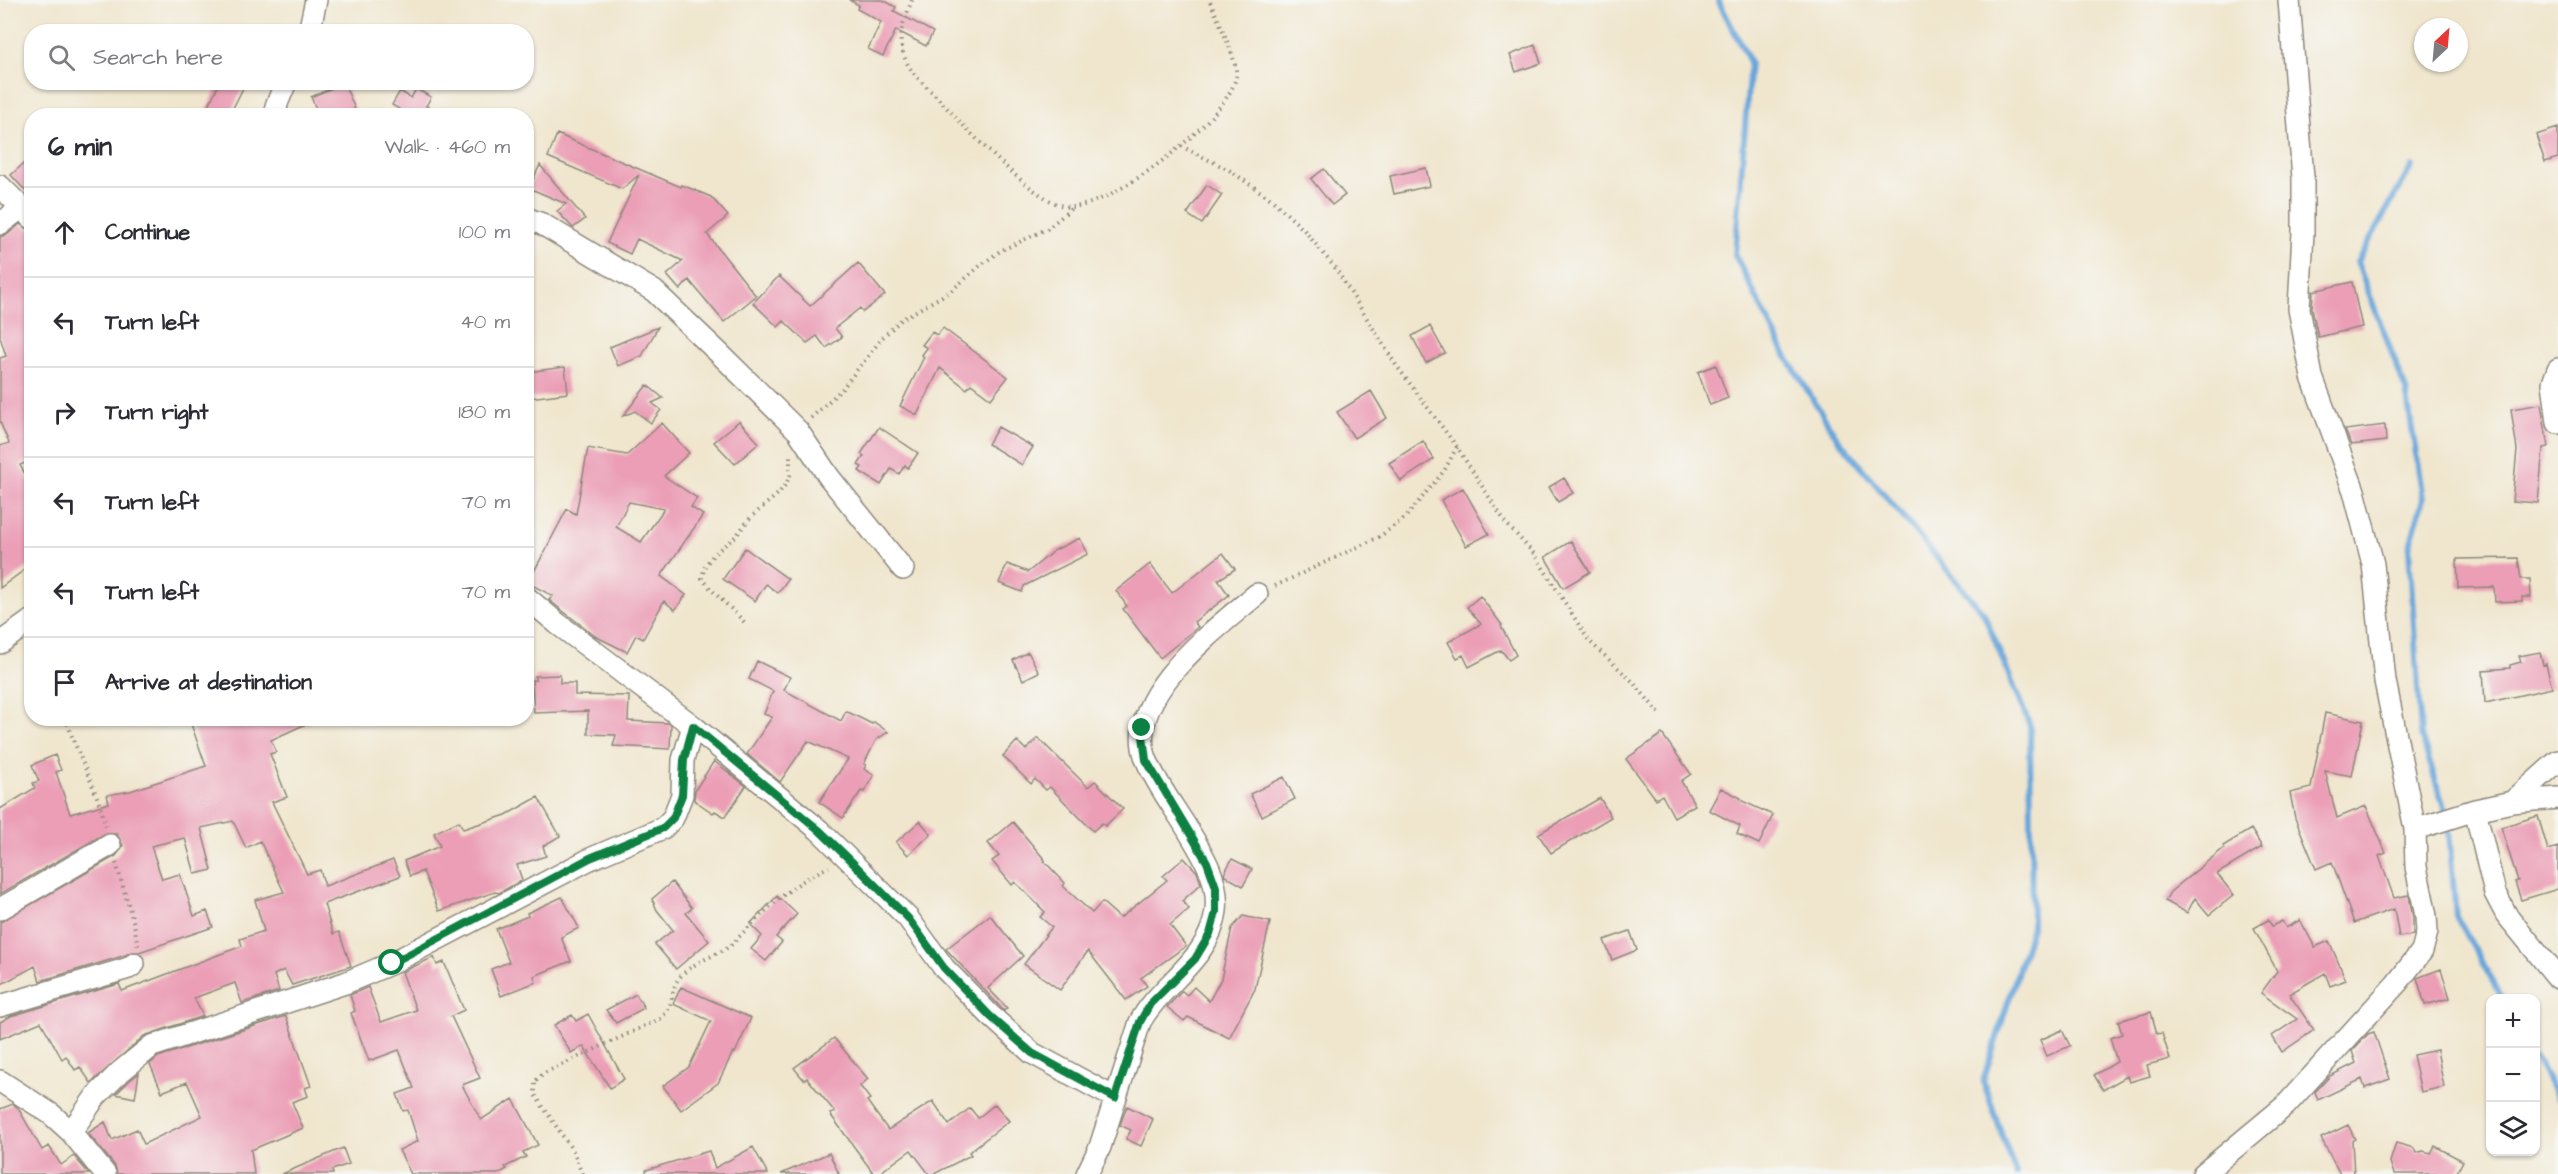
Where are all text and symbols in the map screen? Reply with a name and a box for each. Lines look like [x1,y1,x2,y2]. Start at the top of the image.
north arrow [2414,18,2468,72]
search box [24,24,534,90]
icon: search [45,41,78,74]
text: Search here [93,42,223,73]
text: 6 min [48,129,112,165]
text: Walk · 460 m [384,133,510,161]
icon: ahead [48,216,81,249]
text: Continue [105,217,190,248]
text: 100 m [459,218,510,246]
icon: left [48,306,81,339]
text: Turn left [105,307,199,338]
text: 40 m [460,308,510,336]
icon: right [48,396,81,429]
text: Turn right [105,397,208,428]
text: 180 m [458,398,510,426]
icon: left [48,486,81,519]
text: Turn left [105,487,199,518]
text: 70 m [462,488,510,516]
icon: left [48,576,81,609]
text: Turn left [105,577,199,608]
text: 70 m [462,578,510,606]
icon: arrive [48,666,81,699]
text: Arrive at destination [105,667,312,698]
route end [1128,714,1154,740]
route start [378,949,404,975]
map controls [2486,994,2540,1156]
button: + [2486,994,2540,1048]
button: − [2486,1048,2540,1102]
button: layers [2486,1102,2540,1156]

